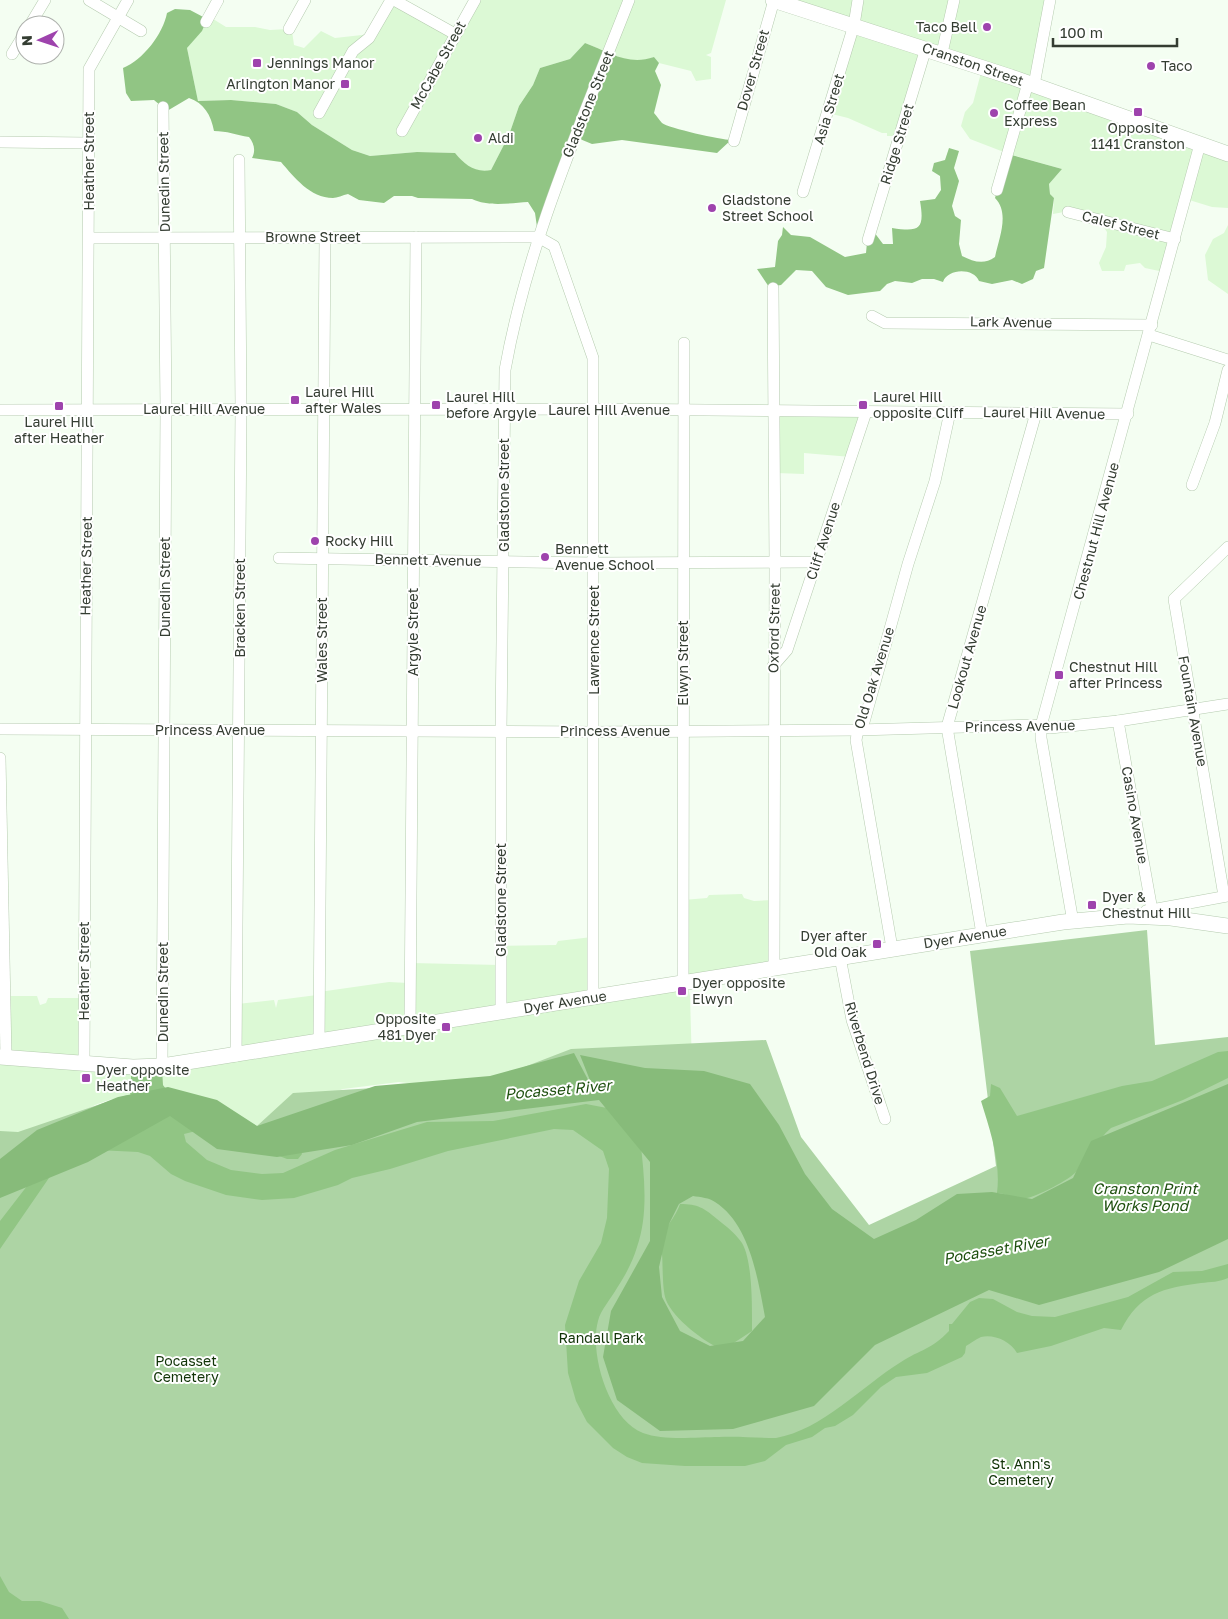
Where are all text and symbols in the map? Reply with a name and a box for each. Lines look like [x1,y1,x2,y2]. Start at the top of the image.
north arrow [15,15,65,65]
scale bar [1053,15,1177,47]
street label: McCabe Street [406,17,469,112]
place label: Taco Bell [916,18,977,35]
marker: Taco Bell [981,21,993,33]
text: 100 m [1060,23,1103,41]
street label: Dover Street [733,27,772,113]
text: N [18,35,35,46]
street label: Cranston Street [920,38,1026,89]
street label: Gladstone Street [558,48,617,160]
place label: Jennings Manor [267,54,375,71]
marker: Jennings Manor [251,57,263,69]
place label: Taco [1161,57,1192,74]
marker: Taco [1145,60,1157,72]
street label: Asia Street [810,71,847,146]
place label: Arlington Manor [226,75,336,92]
marker: Arlington Manor [339,78,351,90]
place label: Coffee Bean Express [1004,96,1086,129]
street label: Ridge Street [876,101,917,186]
marker: Opposite 1141 Cranston [1132,106,1144,118]
marker: Coffee Bean Express [988,107,1000,119]
street label: Heather Street [80,111,97,211]
place label: Opposite 1141 Cranston [1091,119,1185,152]
place label: Aldi [488,129,514,146]
street label: Dunedin Street [154,131,173,233]
marker: Aldi [472,132,484,144]
place label: Gladstone Street School [722,191,813,224]
marker: Gladstone Street School [706,202,718,214]
street label: Calef Street [1080,207,1162,242]
street label: Browne Street [265,228,361,245]
street label: Lark Avenue [970,312,1052,331]
place label: Laurel Hill after Wales [305,383,382,416]
place label: Laurel Hill before Argyle [446,388,537,421]
place label: Laurel Hill opposite Cliff [873,388,964,421]
marker: Laurel Hill after Wales [289,394,301,406]
marker: Laurel Hill before Argyle [430,399,442,411]
marker: Laurel Hill opposite Cliff [857,399,869,411]
marker: Laurel Hill after Heather [53,400,65,412]
street label: Laurel Hill Avenue [143,400,265,417]
street label: Laurel Hill Avenue [548,401,670,418]
street label: Laurel Hill Avenue [983,403,1105,422]
place label: Laurel Hill after Heather [14,413,105,446]
street label: Gladstone Street [495,438,512,552]
street label: Chestnut Hill Avenue [1069,460,1122,602]
street label: Cliff Avenue [802,500,843,582]
street label: Heather Street [76,516,95,616]
place label: Rocky Hill [325,532,393,549]
marker: Rocky Hill [309,535,321,547]
street label: Dunedin Street [156,537,173,637]
place label: Bennett Avenue School [555,540,654,573]
street label: Bennett Avenue [374,550,482,569]
marker: Bennett Avenue School [539,551,551,563]
street label: Bracken Street [231,558,248,658]
street label: Oxford Street [764,583,783,673]
street label: Lawrence Street [585,585,602,695]
street label: Argyle Street [404,588,421,676]
street label: Wales Street [313,597,330,683]
street label: Lookout Avenue [944,603,990,711]
street label: Elwyn Street [674,620,691,706]
street label: Old Oak Avenue [850,625,897,731]
street label: Fountain Avenue [1175,654,1212,768]
place label: Chestnut Hill after Princess [1069,658,1162,691]
marker: Chestnut Hill after Princess [1053,669,1065,681]
street label: Princess Avenue [965,716,1075,735]
street label: Princess Avenue [155,721,265,738]
street label: Princess Avenue [560,722,670,739]
street label: Casino Avenue [1119,765,1152,865]
street label: Gladstone Street [492,843,509,957]
place label: Dyer & Chestnut Hill [1102,888,1191,921]
marker: Dyer & Chestnut Hill [1086,899,1098,911]
street label: Heather Street [75,921,92,1021]
street label: Dyer Avenue [922,922,1008,951]
place label: Dyer after Old Oak [800,927,868,960]
marker: Dyer after Old Oak [871,938,883,950]
street label: Dunedin Street [154,942,171,1042]
place label: Dyer opposite Elwyn [692,974,785,1007]
marker: Dyer opposite Elwyn [676,985,688,997]
street label: Dyer Avenue [522,987,608,1016]
street label: Riverbend Drive [842,999,889,1106]
place label: Opposite 481 Dyer [375,1010,437,1043]
marker: Opposite 481 Dyer [440,1021,452,1033]
place label: Dyer opposite Heather [96,1061,189,1094]
marker: Dyer opposite Heather [80,1072,92,1084]
water label: Pocasset River [504,1075,614,1103]
water label: Cranston Print Works Pond [1093,1179,1199,1214]
water label: Pocasset River [942,1231,1052,1267]
park label: Randall Park [558,1329,644,1346]
park label: Pocasset Cemetery [153,1352,219,1385]
park label: St. Ann's Cemetery [988,1455,1054,1488]

